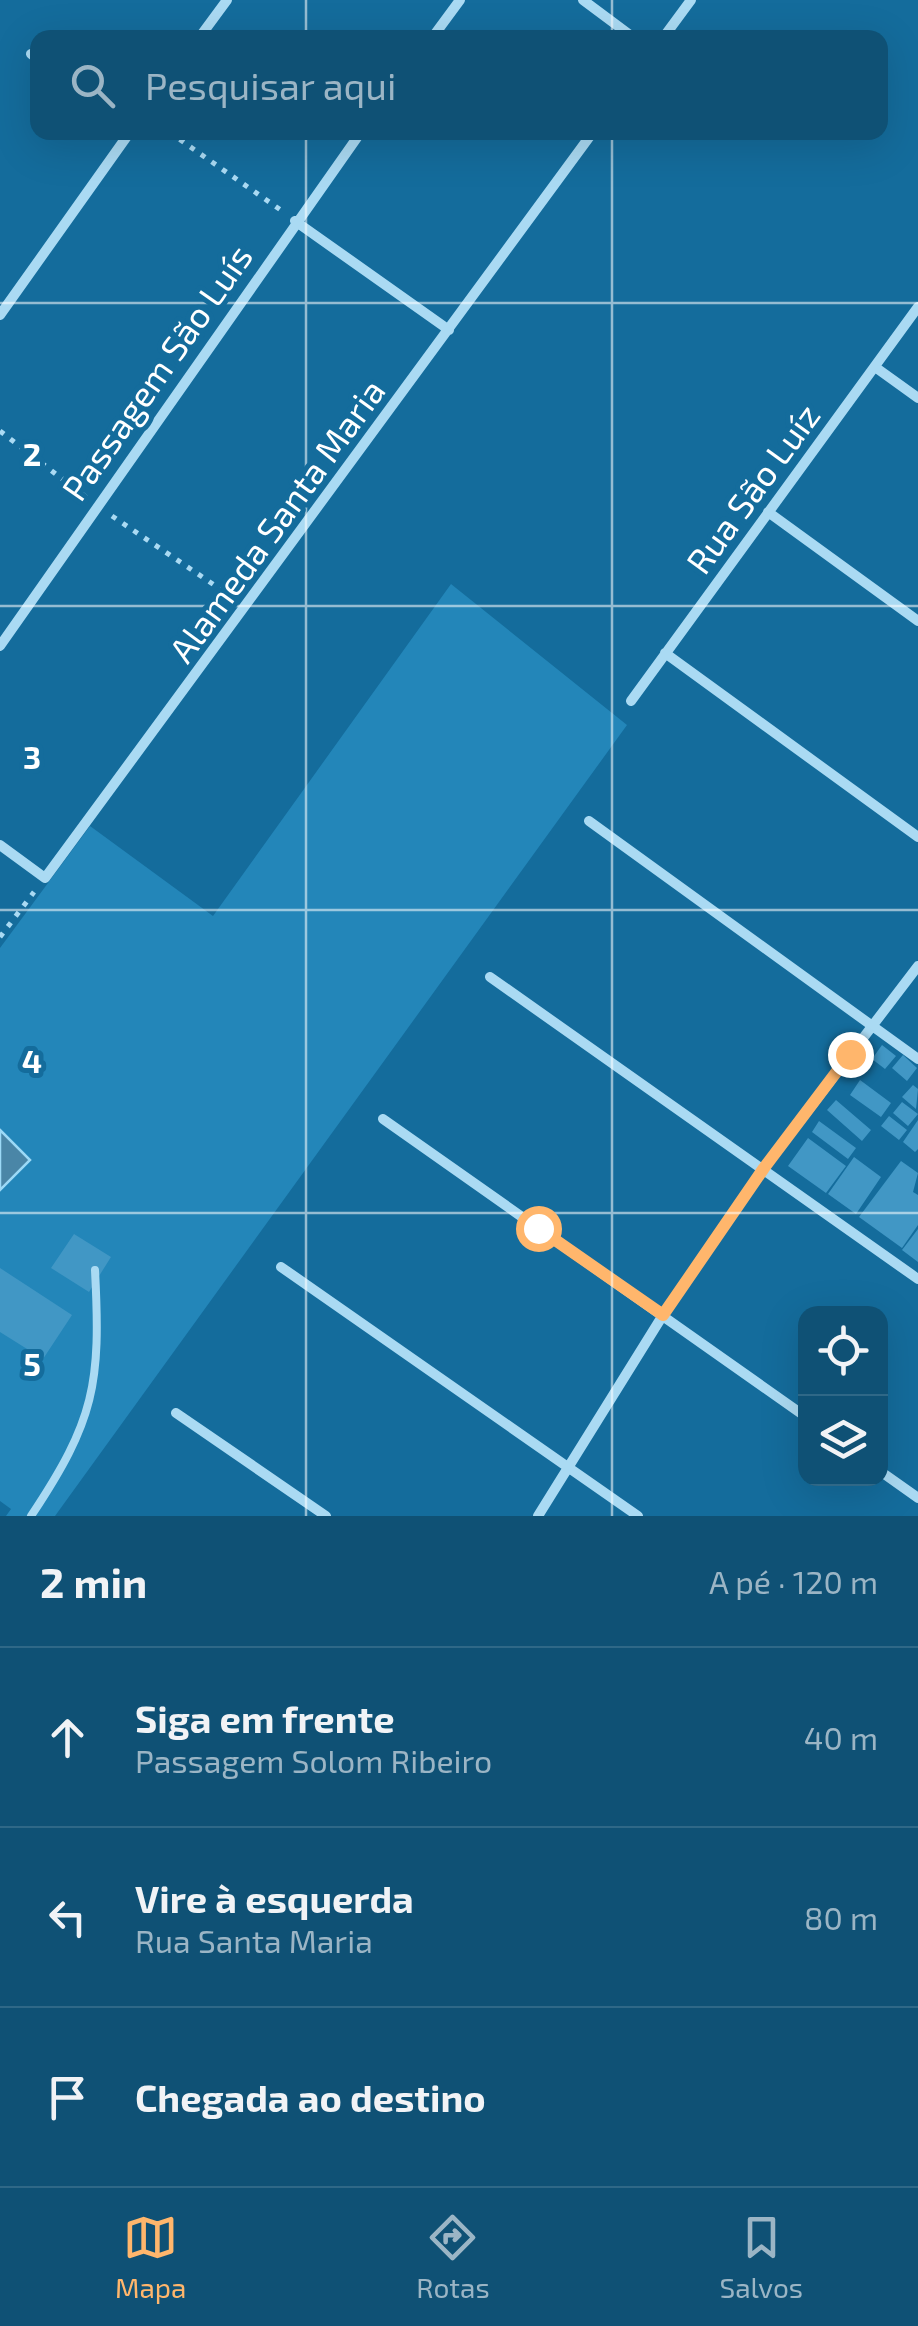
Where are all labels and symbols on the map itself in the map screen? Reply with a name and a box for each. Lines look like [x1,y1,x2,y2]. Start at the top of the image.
street label: Passagem São Luís [52,236,260,508]
street label: Alameda Santa Maria [159,370,393,670]
street label: Rua São Luíz [676,395,828,581]
text: 2 [23,434,41,472]
text: 3 [23,737,41,775]
route end [828,1032,874,1078]
text: 4 [22,1041,42,1079]
route start [516,1206,562,1252]
text: 5 [23,1344,41,1382]

